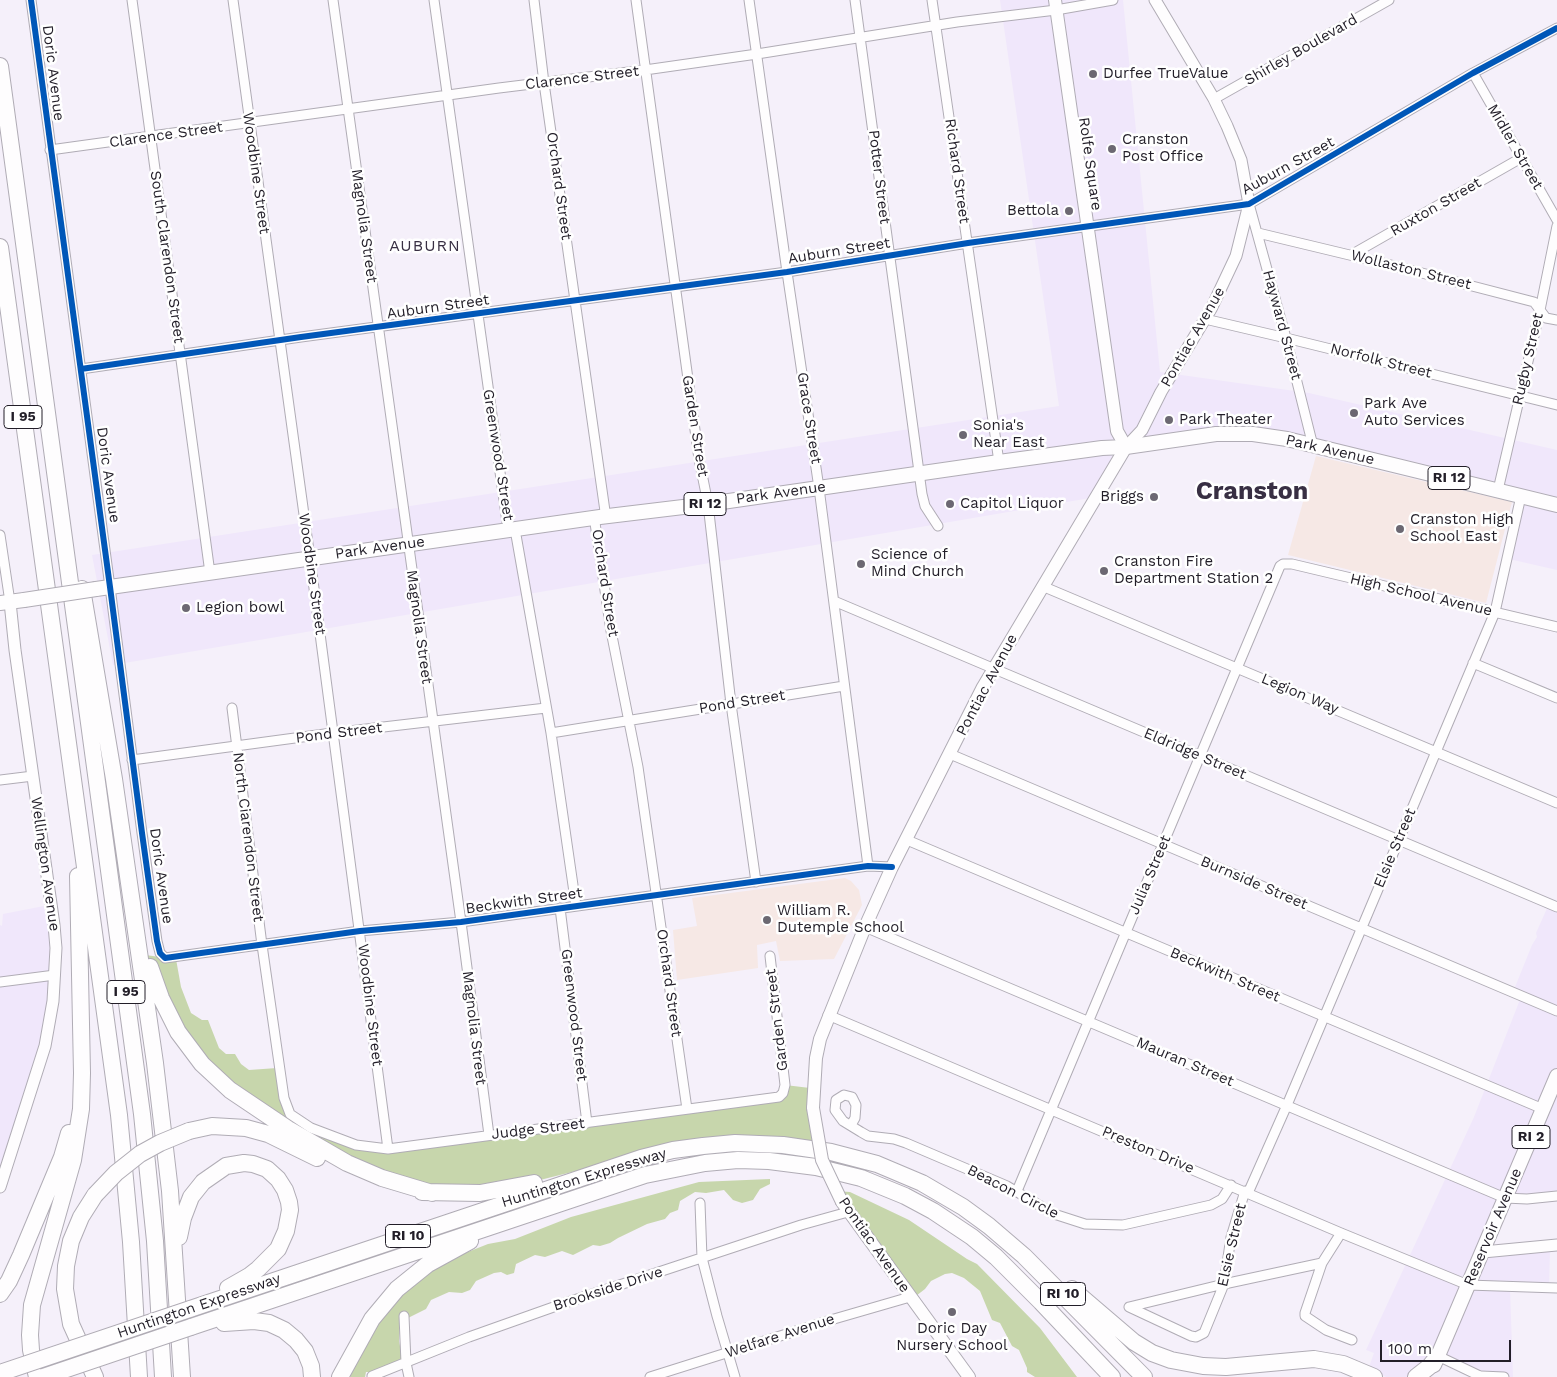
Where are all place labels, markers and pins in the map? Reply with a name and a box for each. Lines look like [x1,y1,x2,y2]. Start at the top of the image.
place label: Durfee TrueValue [1103,65,1228,83]
marker: Durfee TrueValue [1087,68,1099,80]
place label: Cranston Post Office [1122,131,1203,166]
marker: Cranston Post Office [1106,143,1118,155]
place label: Bettola [1007,202,1059,220]
marker: Bettola [1063,205,1075,217]
place label: Park Ave Auto Services [1364,395,1465,430]
marker: Park Ave Auto Services [1348,407,1360,419]
place label: Park Theater [1179,411,1272,429]
marker: Park Theater [1163,414,1175,426]
place label: Sonia's Near East [973,417,1045,452]
marker: Sonia's Near East [957,429,969,441]
place label: Briggs [1100,488,1144,506]
marker: Briggs [1148,491,1160,503]
place label: Capitol Liquor [960,495,1064,513]
marker: Capitol Liquor [944,498,956,510]
place label: Cranston High School East [1410,511,1514,546]
marker: Cranston High School East [1394,523,1406,535]
place label: Science of Mind Church [871,546,964,581]
place label: Cranston Fire Department Station 2 [1114,553,1273,588]
marker: Science of Mind Church [855,558,867,570]
marker: Cranston Fire Department Station 2 [1098,565,1110,577]
place label: Legion bowl [196,599,284,617]
marker: Legion bowl [180,602,192,614]
place label: William R. Dutemple School [777,902,904,937]
marker: William R. Dutemple School [761,914,773,926]
marker: Doric Day Nursery School [946,1306,958,1318]
place label: Doric Day Nursery School [896,1320,1008,1355]

